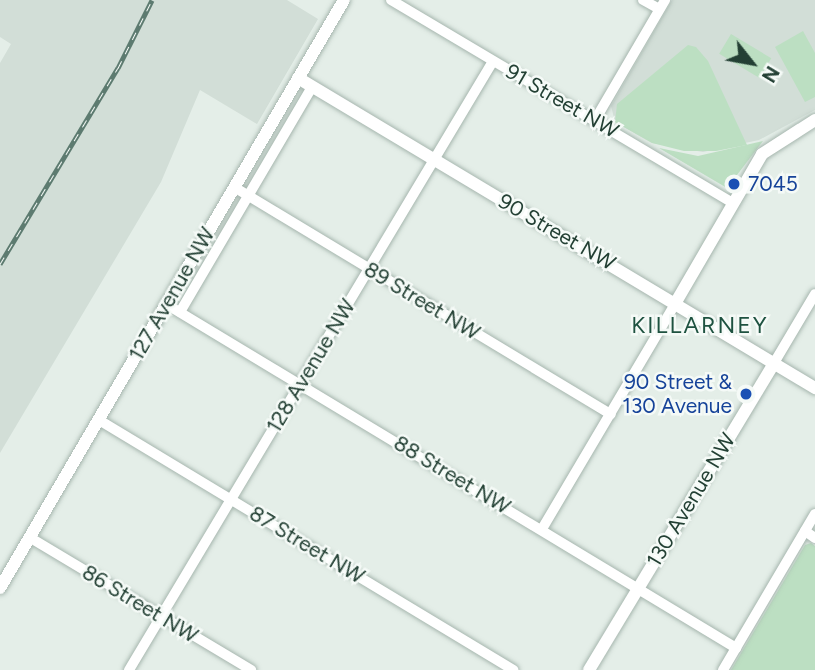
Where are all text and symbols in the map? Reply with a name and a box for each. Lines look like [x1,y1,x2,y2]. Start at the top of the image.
north arrow [717,28,787,98]
street label: 91 Street NW [501,59,623,143]
text: N [757,62,784,86]
place label: 7045 [748,171,798,197]
marker: 7045 [726,176,742,192]
street label: 90 Street NW [494,188,620,276]
street label: 127 Avenue NW [124,223,220,365]
street label: 89 Street NW [360,257,484,345]
street label: 128 Avenue NW [261,295,361,437]
district label: KILLARNEY [632,311,768,339]
place label: 90 Street & 130 Avenue [622,369,732,419]
marker: 90 Street & 130 Avenue [738,386,754,402]
street label: 130 Avenue NW [641,429,741,571]
street label: 88 Street NW [389,430,515,520]
street label: 87 Street NW [245,501,369,589]
street label: 86 Street NW [78,560,202,648]

